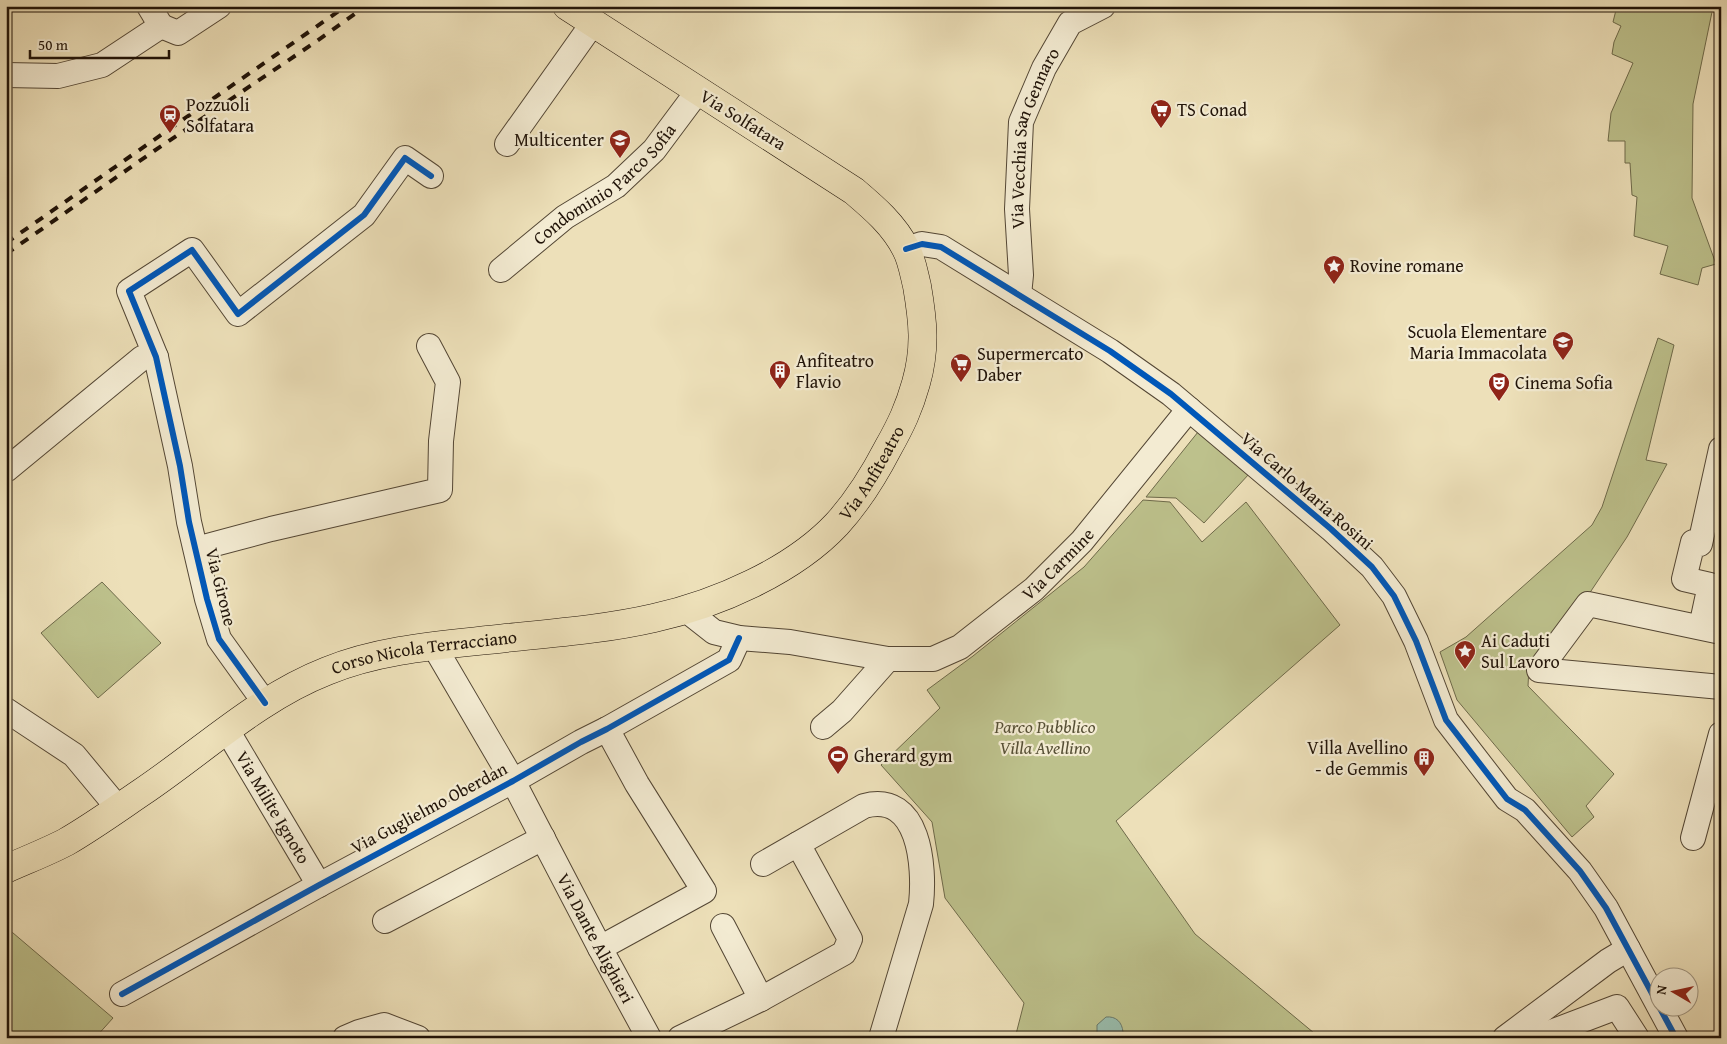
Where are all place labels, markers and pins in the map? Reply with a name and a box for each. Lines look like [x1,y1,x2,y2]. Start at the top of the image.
place label: Pozzuoli Solfatara [186,91,254,139]
place label: TS Conad [1177,96,1247,123]
supermarket icon: TS Conad [1149,98,1173,129]
station icon: Pozzuoli Solfatara [158,103,182,134]
place label: Multicenter [514,126,605,153]
school or university icon: Multicenter [608,128,632,159]
place label: Rovine romane [1350,252,1464,279]
place icon: Rovine romane [1322,254,1346,285]
place label: Scuola Elementare Maria Immacolata [1407,318,1547,366]
school or university icon: Scuola Elementare Maria Immacolata [1551,330,1575,361]
place label: Supermercato Daber [977,340,1083,388]
place label: Anfiteatro Flavio [796,347,874,395]
supermarket icon: Supermercato Daber [949,352,973,383]
building icon: Anfiteatro Flavio [768,359,792,390]
place label: Cinema Sofia [1515,369,1613,396]
theatre icon: Cinema Sofia [1487,371,1511,402]
place label: Ai Caduti Sul Lavoro [1481,627,1560,675]
place icon: Ai Caduti Sul Lavoro [1453,639,1477,670]
place label: Villa Avellino - de Gemmis [1307,734,1408,782]
place label: Gherard gym [854,742,953,769]
sports icon: Gherard gym [826,744,850,775]
building icon: Villa Avellino - de Gemmis [1412,746,1436,777]

